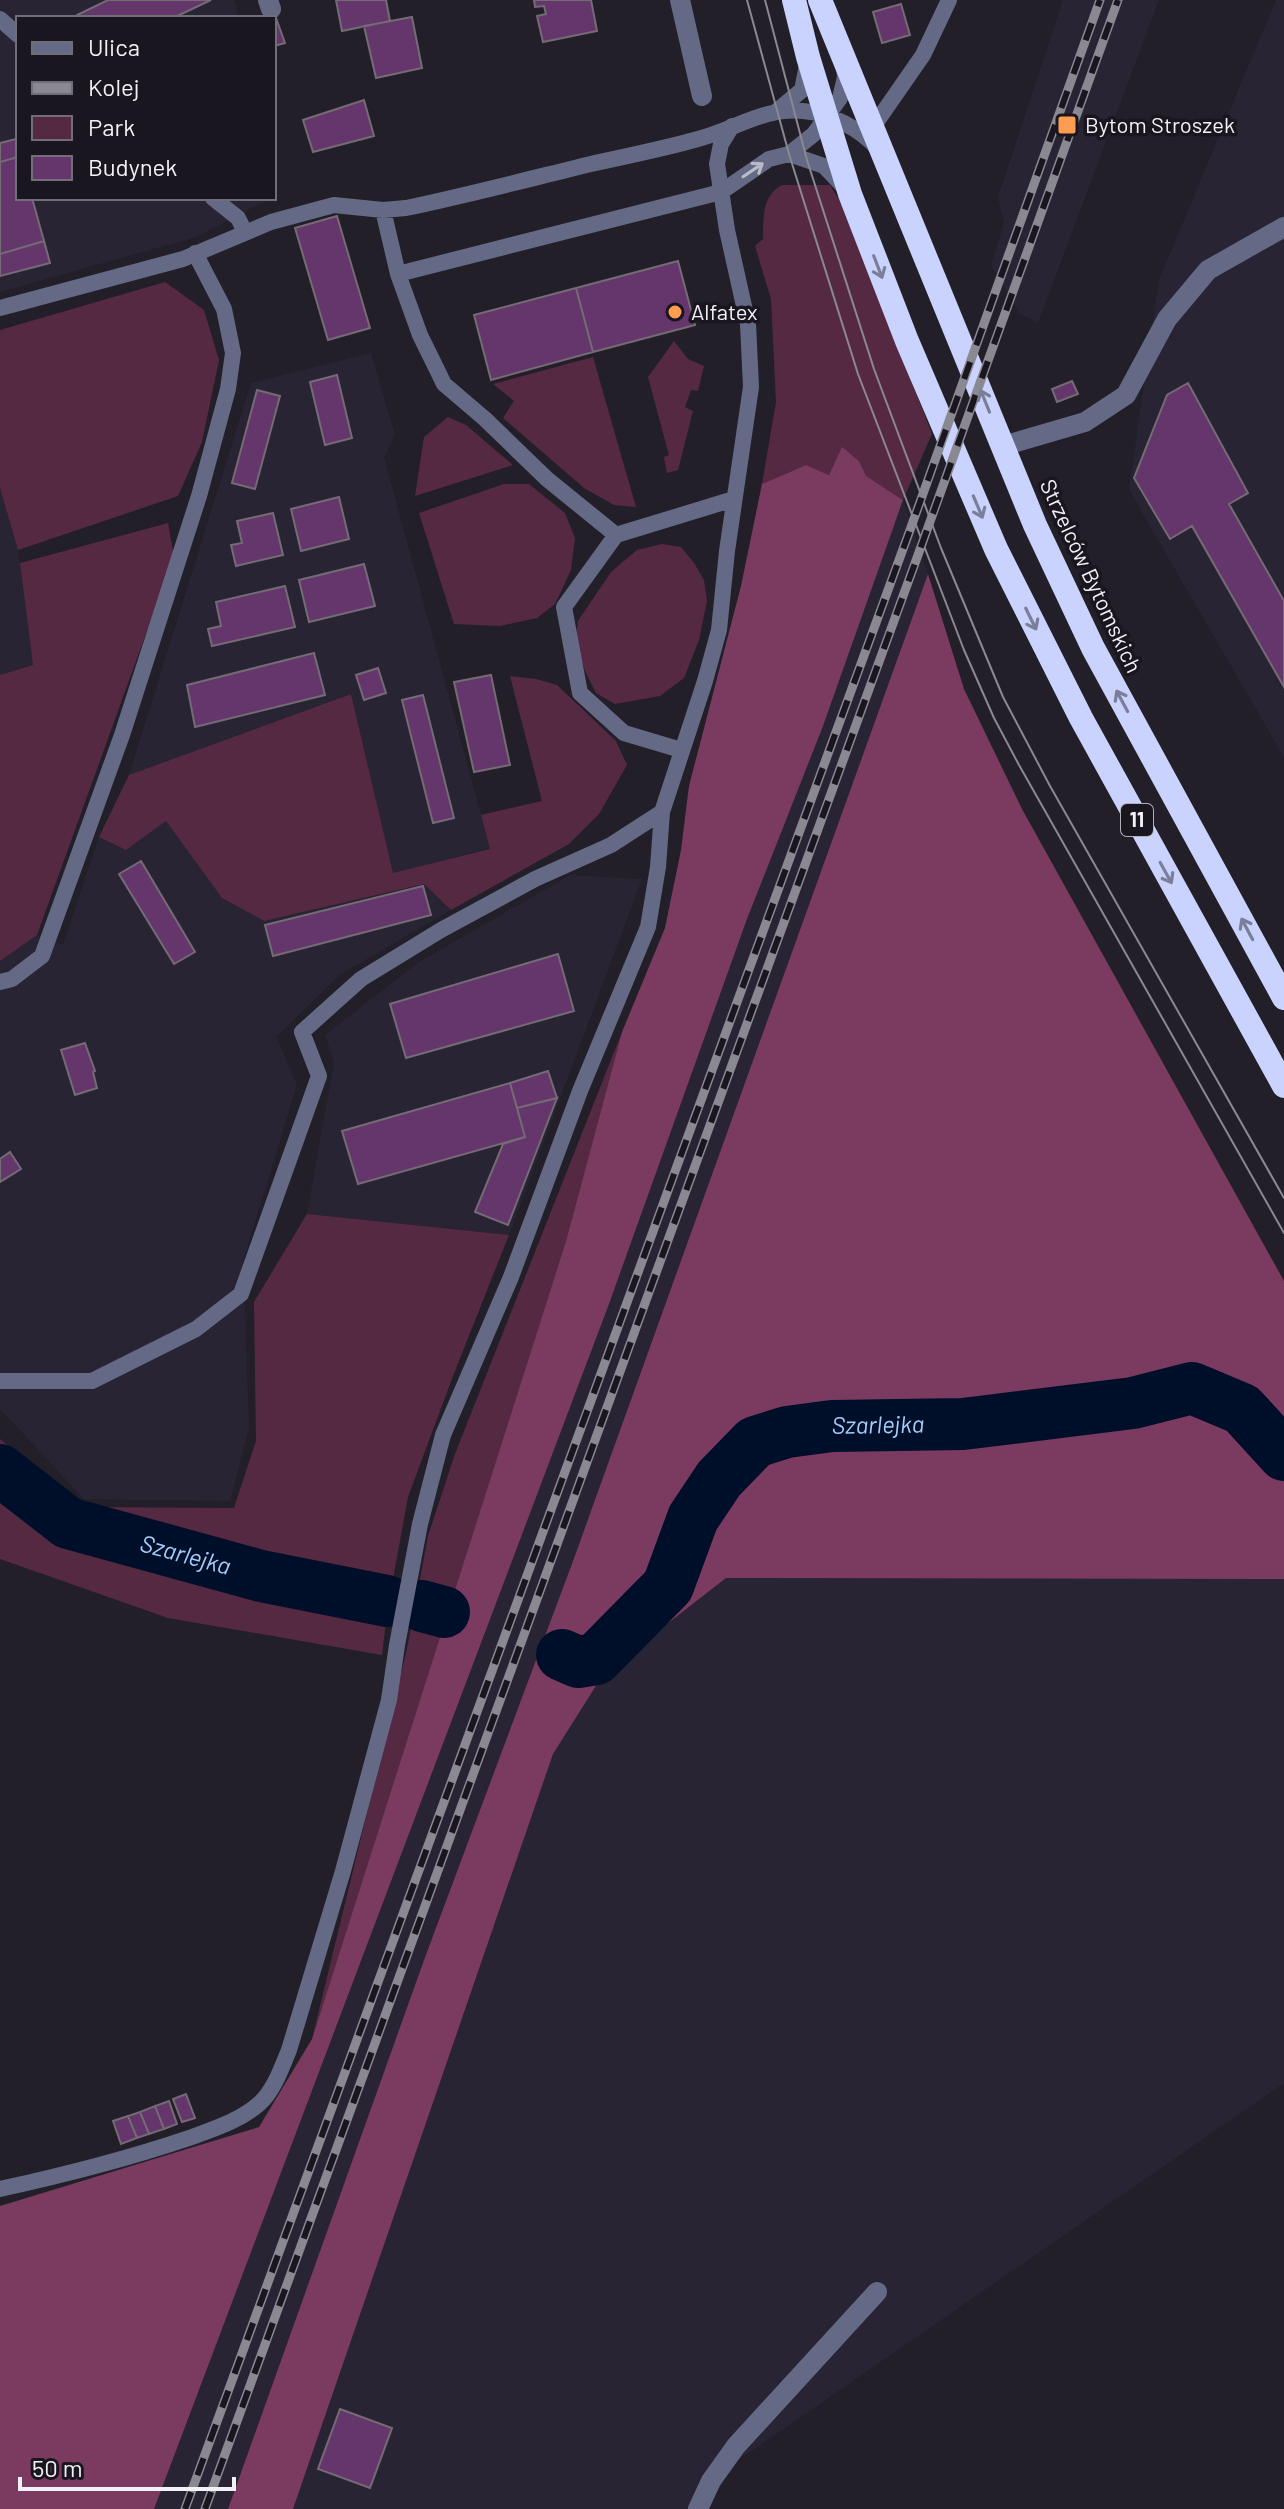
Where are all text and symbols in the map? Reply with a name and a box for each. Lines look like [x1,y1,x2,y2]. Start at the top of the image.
legend [16,16,276,200]
text: Ulica [88,32,140,61]
text: Kolej [88,72,140,101]
place label: Bytom Stroszek [1085,111,1235,137]
text: Park [88,112,135,141]
marker: Bytom Stroszek [1056,114,1078,136]
text: Budynek [88,152,177,181]
one-way arrow [742,162,764,178]
one-way arrow [872,254,886,278]
place label: Alfatex [691,298,758,324]
marker: Alfatex [666,303,684,321]
one-way arrow [976,389,991,414]
street label: Strzelców Bytomskich [1036,475,1148,677]
one-way arrow [972,494,987,518]
one-way arrow [1024,606,1039,630]
one-way arrow [1113,690,1129,714]
road number: 11 [1121,804,1153,836]
one-way arrow [1158,861,1174,884]
one-way arrow [1239,918,1255,941]
water label: Szarlejka [831,1409,924,1439]
water label: Szarlejka [137,1528,234,1580]
scale bar [20,2441,234,2491]
text: 50 m [32,2453,83,2482]

